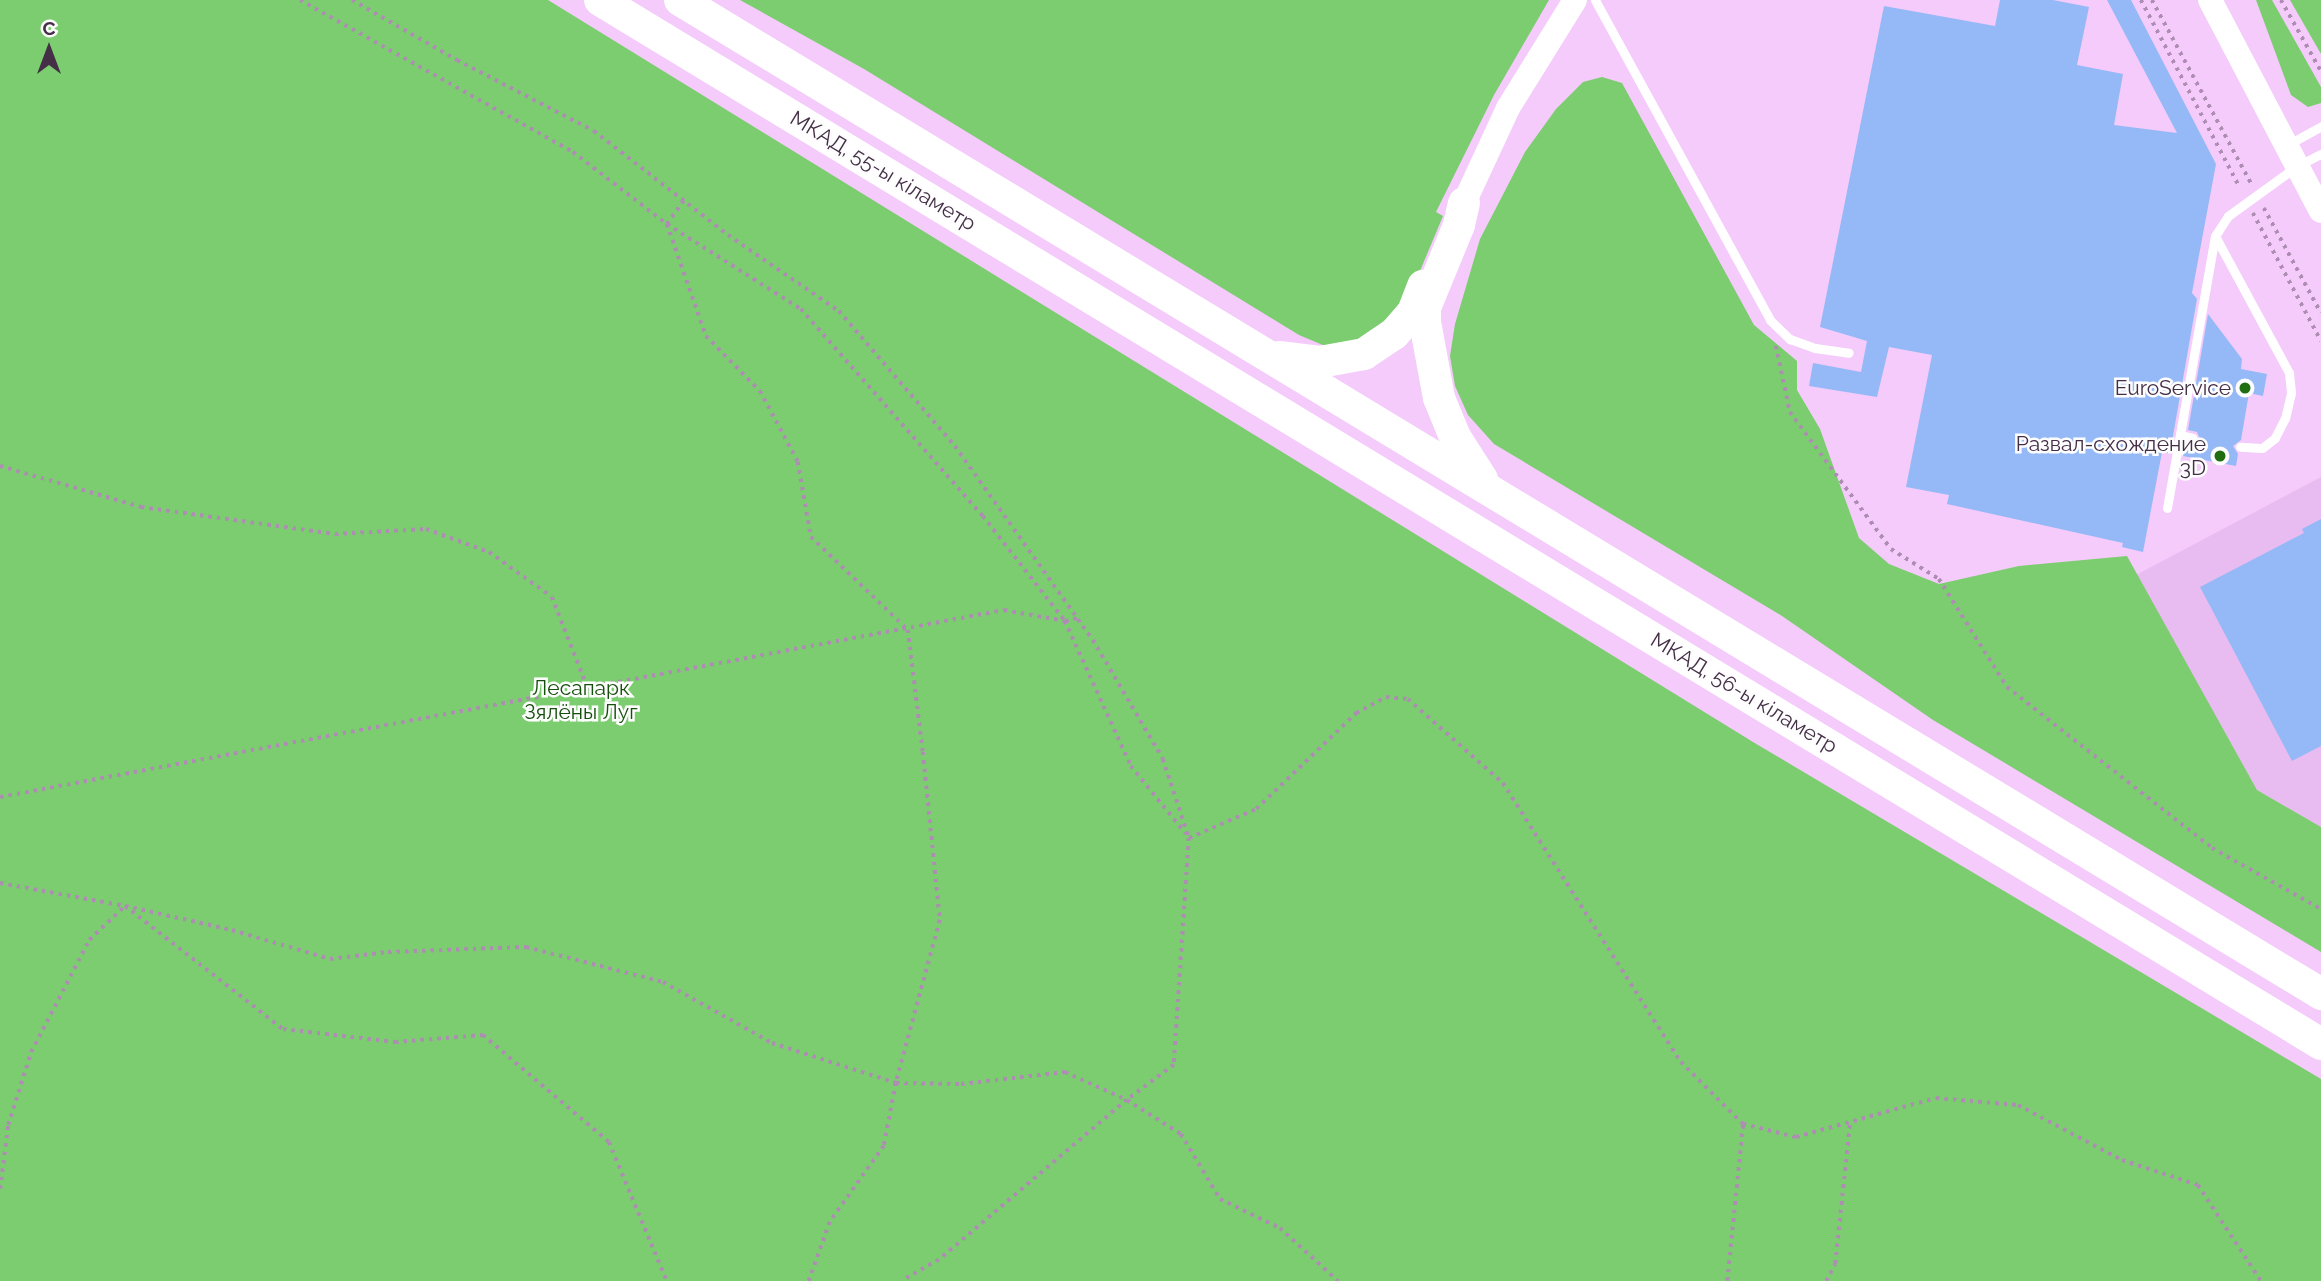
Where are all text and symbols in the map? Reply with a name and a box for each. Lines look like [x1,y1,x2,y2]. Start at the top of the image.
north arrow [14,14,84,84]
text: С [42,17,56,39]
street label: МКАД, 55-ы кіламетр [786,106,980,236]
place label: EuroService [2115,375,2231,401]
marker: EuroService [2237,380,2253,396]
place label: Развал-схождение 3D [2016,431,2206,481]
marker: Развал-схождение 3D [2212,448,2228,464]
street label: МКАД, 56-ы кіламетр [1646,627,1842,759]
park label: Лесапарк Зялёны Луг [524,675,638,725]

